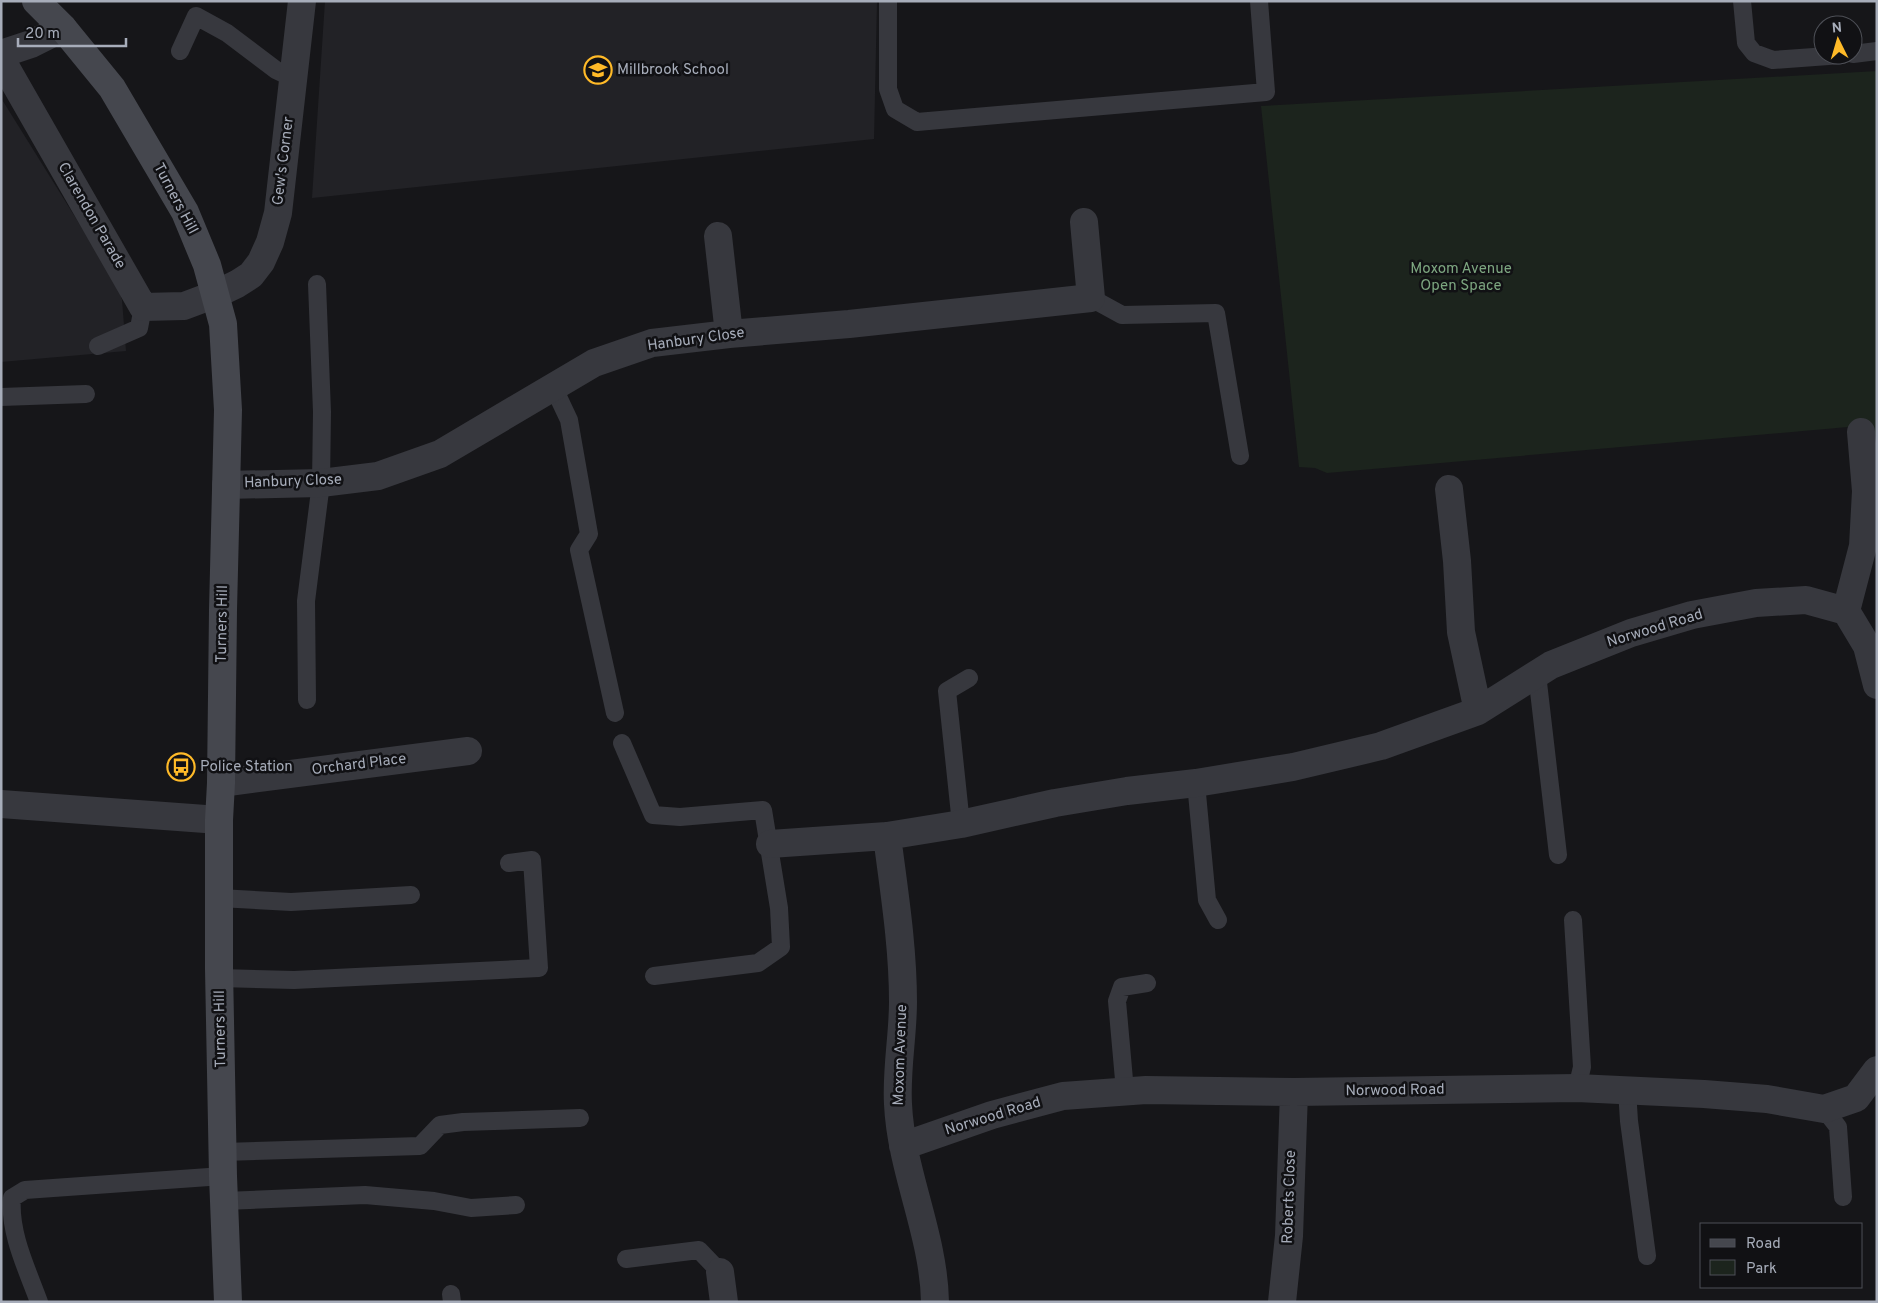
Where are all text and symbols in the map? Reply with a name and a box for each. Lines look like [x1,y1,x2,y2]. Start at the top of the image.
scale bar [18,15,125,47]
north arrow [1813,15,1863,65]
text: N [1831,20,1843,37]
text: 20 m [25,25,60,44]
school or university icon: Millbrook School [583,55,613,85]
place label: Millbrook School [617,61,729,80]
street label: Gew's Corner [269,115,299,206]
street label: Clarendon Parade [53,159,129,273]
street label: Turners Hill [148,160,202,238]
park label: Moxom Avenue Open Space [1410,260,1512,296]
street label: Hanbury Close [646,324,746,356]
street label: Hanbury Close [244,471,342,493]
street label: Turners Hill [213,585,233,663]
street label: Norwood Road [1605,605,1705,653]
street label: Orchard Place [311,750,407,780]
bus stop icon: Police Station [166,752,196,782]
place label: Police Station [200,758,293,777]
street label: Turners Hill [211,990,231,1068]
street label: Moxom Avenue [890,1004,912,1106]
street label: Norwood Road [1345,1081,1445,1101]
street label: Norwood Road [943,1093,1043,1141]
street label: Roberts Close [1279,1150,1301,1244]
legend [1700,1223,1863,1288]
text: Road [1746,1235,1781,1254]
text: Park [1746,1260,1777,1279]

